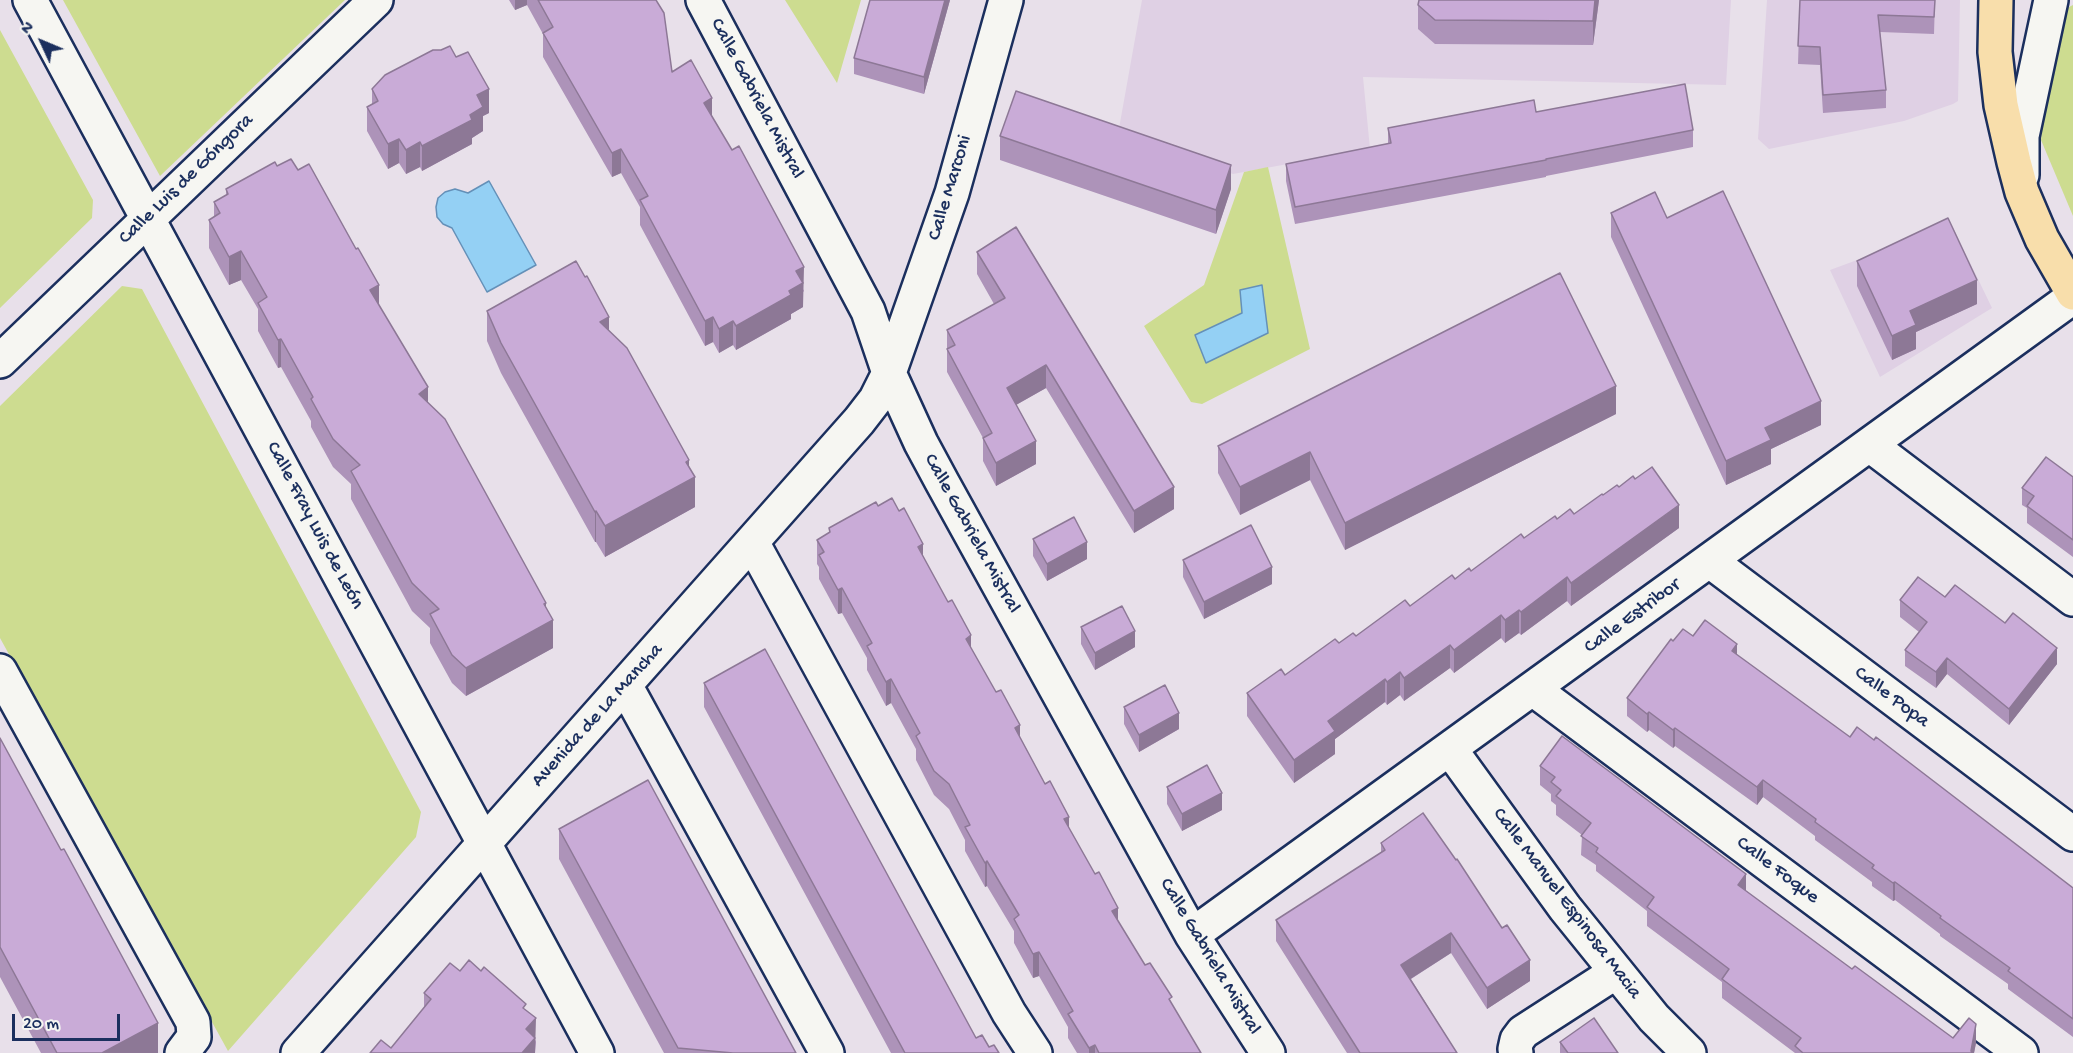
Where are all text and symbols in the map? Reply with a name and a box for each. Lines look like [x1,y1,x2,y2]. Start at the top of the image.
north arrow [12,12,72,72]
street label: Calle Gabriela Mistral [704,15,808,183]
text: N [18,19,39,40]
street label: Calle Luis de Góngora [115,109,259,251]
street label: Calle Marconi [924,132,978,244]
street label: Calle Fray Luis de León [260,438,368,614]
street label: Calle Gabriela Mistral [917,450,1025,618]
street label: Calle Estribor [1580,574,1686,660]
street label: Avenida de La Mancha [527,639,669,793]
street label: Calle Popa [1849,662,1933,734]
street label: Calle Manuel Espinosa Macia [1486,804,1646,1004]
street label: Calle Foque [1731,832,1823,910]
street label: Calle Gabriela Mistral [1153,874,1265,1040]
scale bar [15,1002,123,1040]
text: 20 m [23,1014,59,1035]

